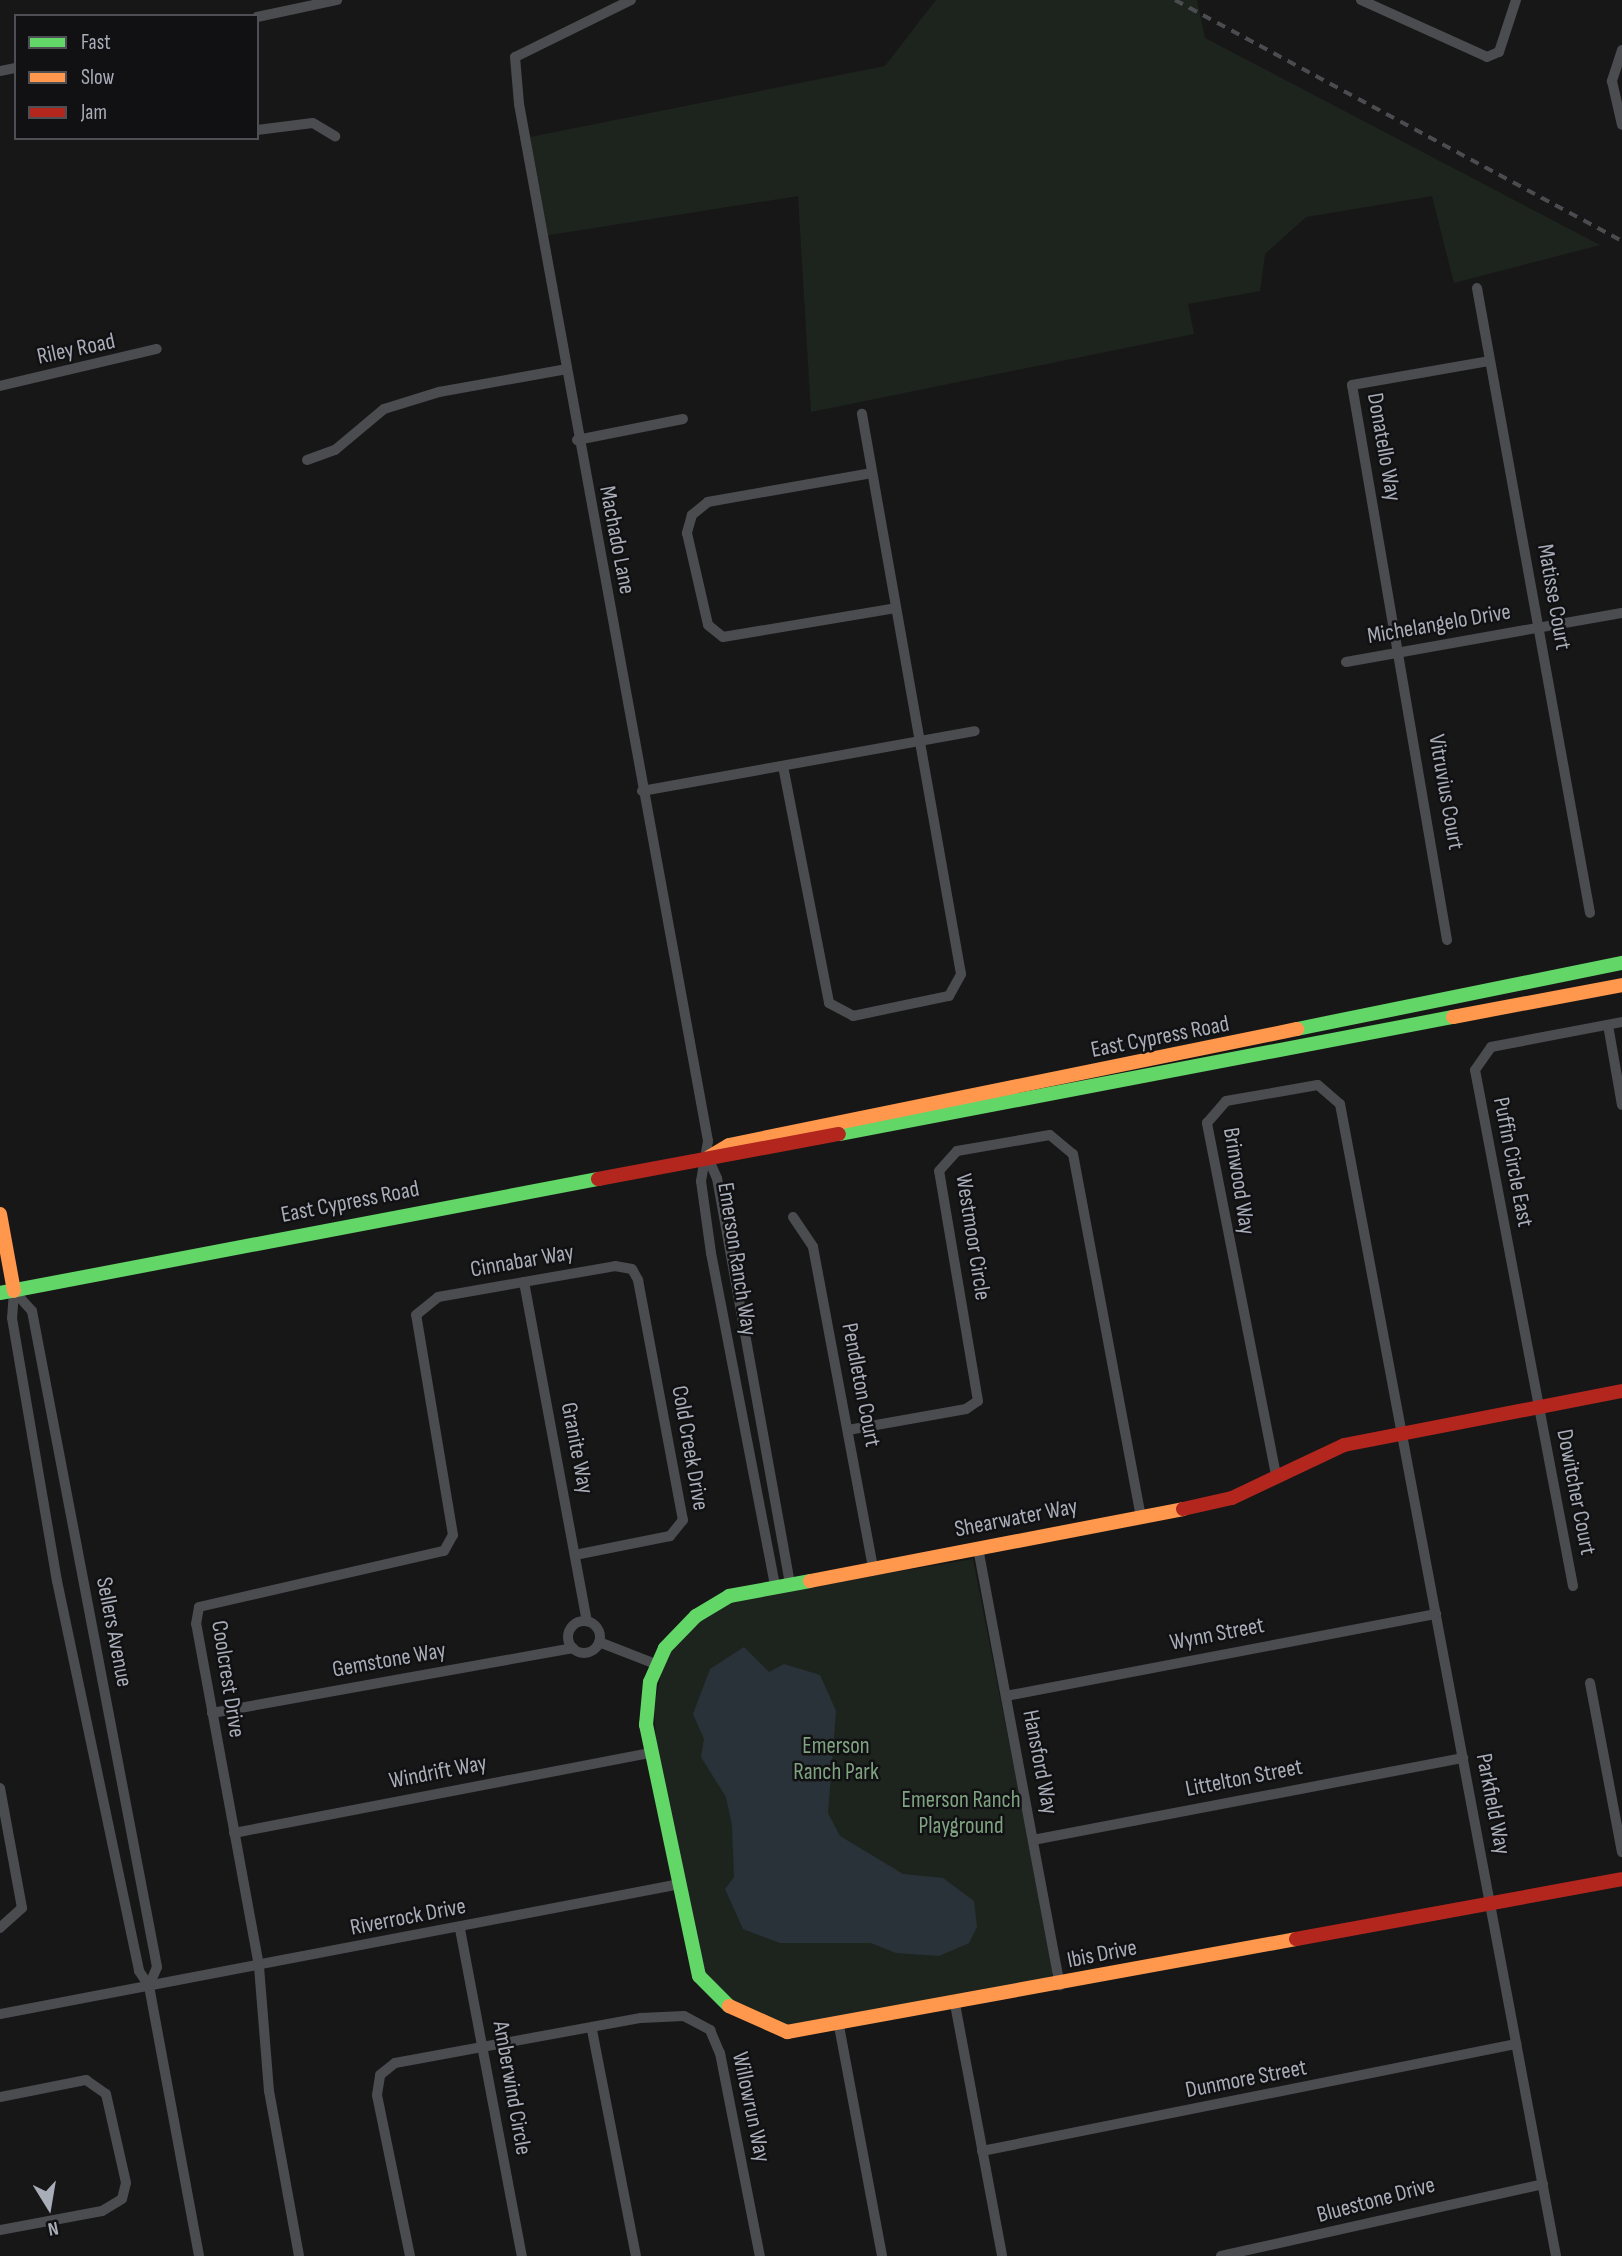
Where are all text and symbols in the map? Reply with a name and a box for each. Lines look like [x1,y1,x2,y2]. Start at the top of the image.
legend [14,14,259,140]
text: Fast [81,30,111,55]
text: Slow [81,65,114,90]
text: Jam [81,100,107,125]
street label: Riley Road [34,327,118,371]
street label: Donatello Way [1361,391,1407,503]
street label: Machado Lane [593,484,641,596]
street label: Matisse Court [1531,542,1577,652]
street label: Michelangelo Drive [1365,598,1513,650]
street label: Vitruvius Court [1422,732,1470,852]
street label: East Cypress Road [1089,1010,1231,1064]
street label: Puffin Circle East [1487,1095,1539,1229]
street label: Brinwood Way [1217,1125,1261,1237]
street label: Westmoor Circle [949,1172,997,1302]
street label: East Cypress Road [279,1175,421,1229]
street label: Emerson Ranch Way [711,1180,763,1338]
street label: Cinnabar Way [468,1238,576,1284]
street label: Pendleton Court [835,1321,887,1449]
street label: Cold Creek Drive [665,1383,715,1513]
street label: Granite Way [555,1400,599,1496]
street label: Dowitcher Court [1550,1427,1602,1557]
street label: Shearwater Way [952,1493,1080,1543]
street label: Sellers Avenue [90,1575,138,1689]
street label: Wynn Street [1167,1611,1267,1657]
street label: Coolcrest Drive [205,1619,251,1739]
street label: Gemstone Way [330,1636,448,1684]
street label: Hansford Way [1016,1707,1064,1817]
park label: Emerson Ranch Park [793,1732,879,1786]
street label: Windrift Way [387,1749,489,1795]
street label: Parkfield Way [1470,1751,1516,1857]
street label: Littelton Street [1183,1753,1305,1803]
park label: Emerson Ranch Playground [901,1786,1021,1840]
street label: Riverrock Drive [348,1892,468,1942]
street label: Ibis Drive [1065,1934,1139,1974]
street label: Amberwind Circle [487,2019,537,2157]
street label: Willowrun Way [726,2049,776,2165]
street label: Dunmore Street [1183,2054,1309,2104]
street label: Bluestone Drive [1314,2171,1438,2229]
north arrow [14,2172,84,2242]
text: N [46,2216,60,2240]

